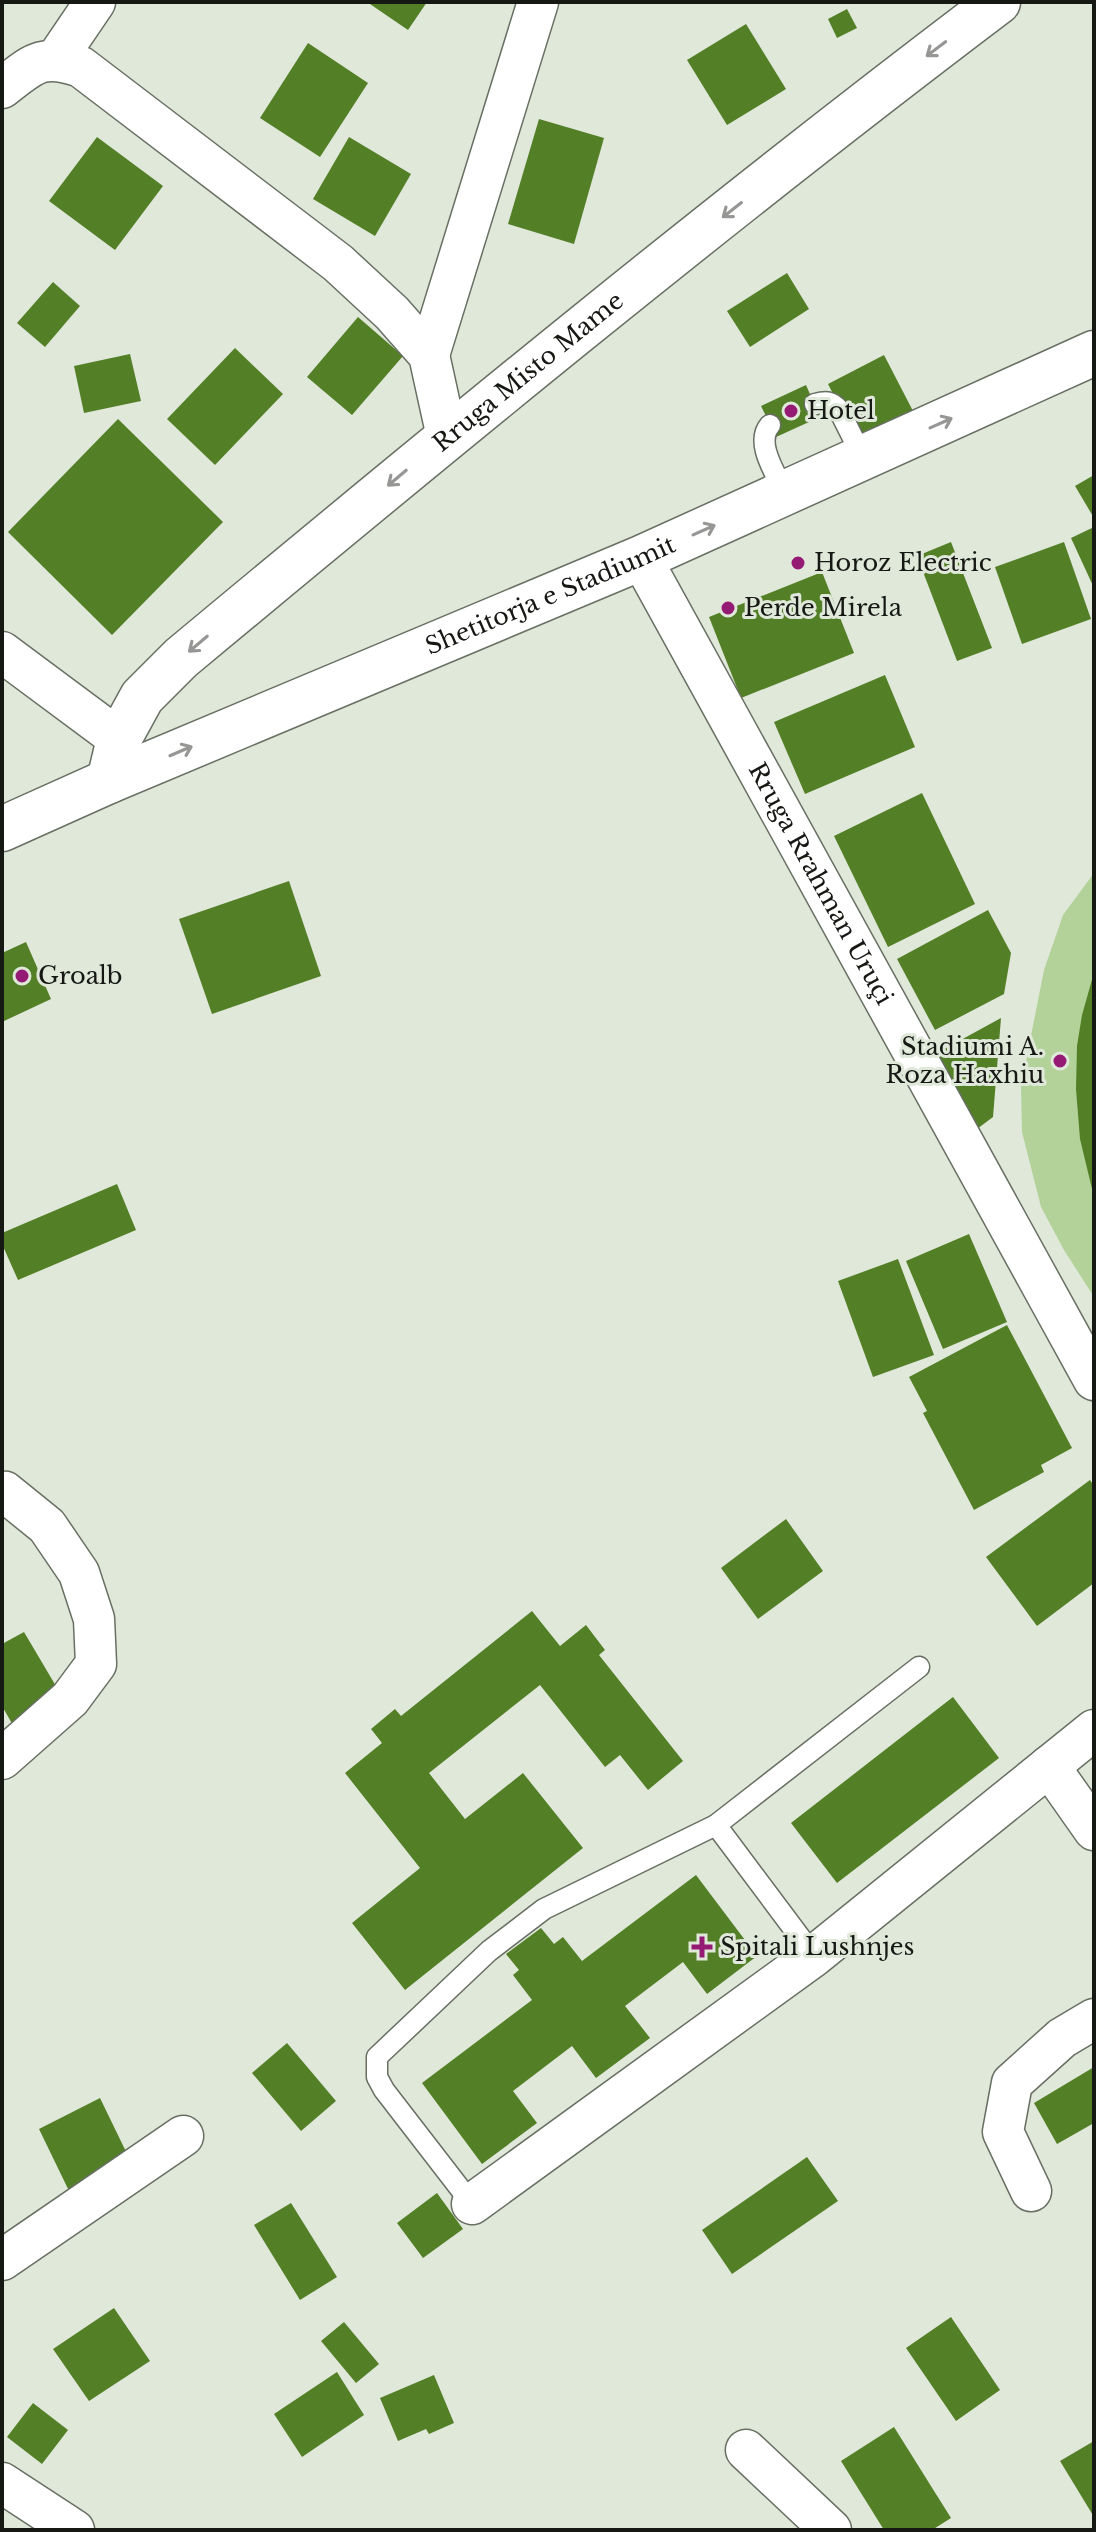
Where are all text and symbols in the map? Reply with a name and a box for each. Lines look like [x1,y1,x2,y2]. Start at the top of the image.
one-way arrow [926,40,947,57]
one-way arrow [722,202,743,219]
street label: Rruga Misto Mame [427,286,629,458]
place label: Hotel [807,396,875,425]
marker: Hotel [782,402,800,420]
one-way arrow [929,415,953,430]
one-way arrow [387,468,408,486]
one-way arrow [691,521,716,536]
street label: Shetitorja e Stadiumit [421,529,680,661]
place label: Horoz Electric [814,548,992,577]
marker: Horoz Electric [789,554,807,572]
place label: Perde Mirela [744,593,903,622]
marker: Perde Mirela [719,599,737,617]
one-way arrow [188,635,208,653]
one-way arrow [168,742,193,757]
street label: Rruga Rrahman Uruçi [743,757,899,1010]
place label: Groalb [38,961,123,990]
marker: Groalb [13,967,31,985]
place label: Stadiumi A. Roza Haxhiu [886,1032,1044,1089]
marker: Stadiumi A. Roza Haxhiu [1051,1052,1069,1070]
place label: Spitali Lushnjes [720,1932,915,1961]
marker: Spitali Lushnjes [691,1936,713,1958]

